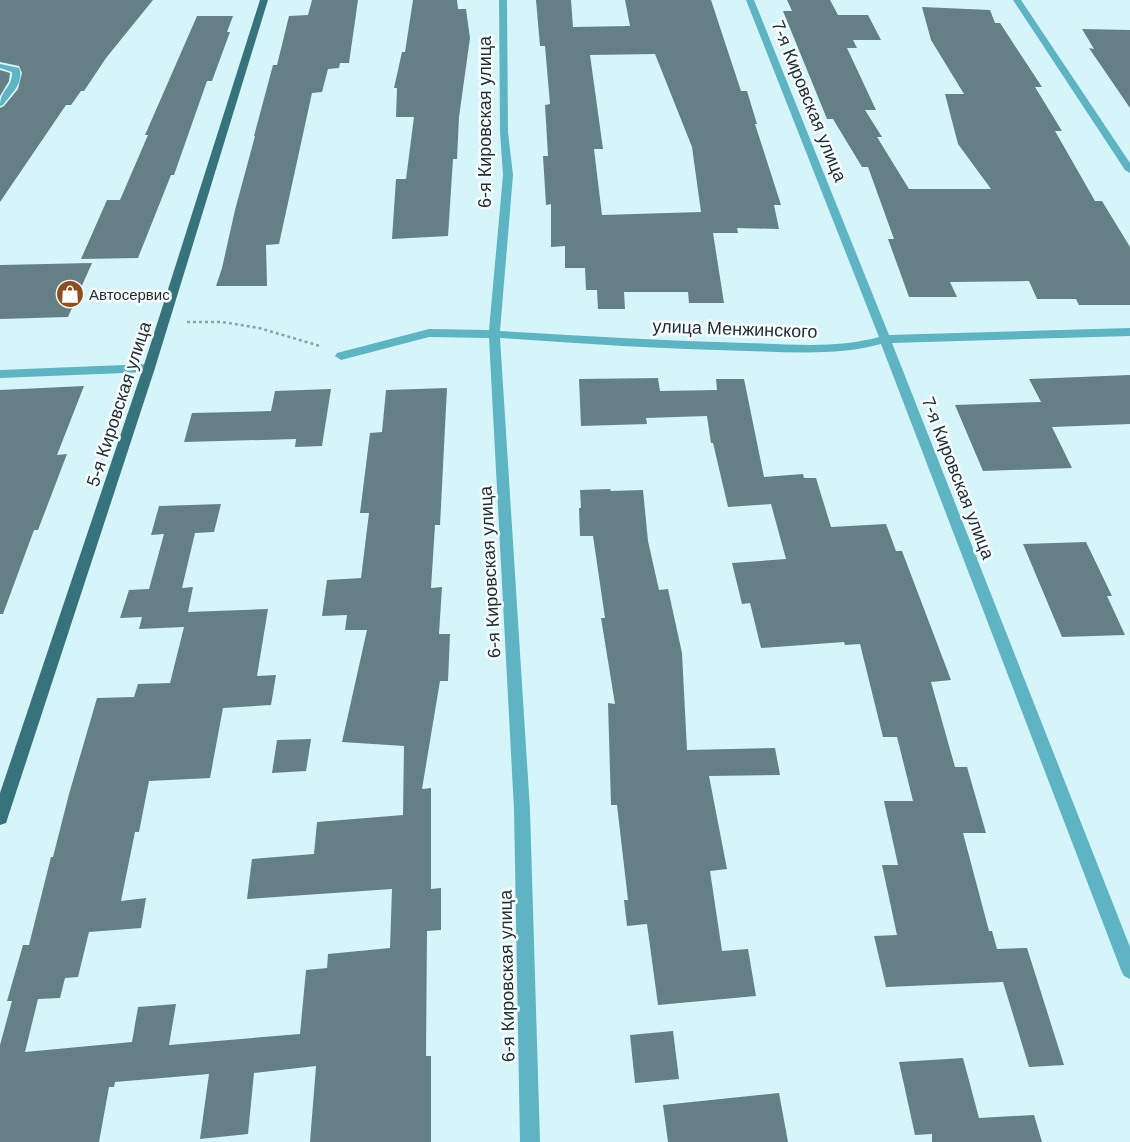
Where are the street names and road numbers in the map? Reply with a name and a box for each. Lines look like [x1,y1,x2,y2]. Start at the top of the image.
street label: 7-я Кировская улица [767,17,851,185]
street label: 6-я Кировская улица [475,35,495,208]
street label: улица Менжинского [652,316,818,342]
street label: 5-я Кировская улица [83,318,155,489]
street label: 7-я Кировская улица [918,394,999,563]
street label: 6-я Кировская улица [475,485,504,658]
street label: 6-я Кировская улица [495,889,519,1062]

